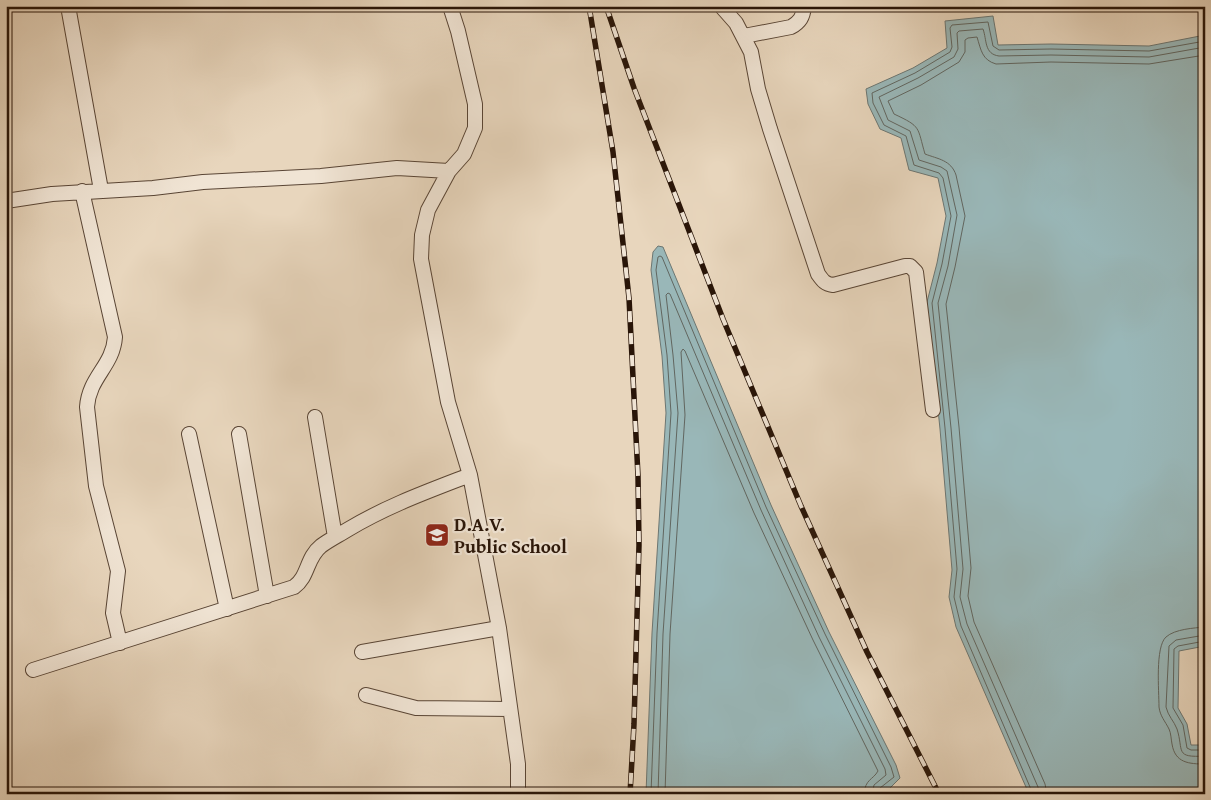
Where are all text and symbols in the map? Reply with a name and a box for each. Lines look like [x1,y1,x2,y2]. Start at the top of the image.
place label: D.A.V. Public School [454,510,567,560]
school or university icon: D.A.V. Public School [424,522,450,548]

